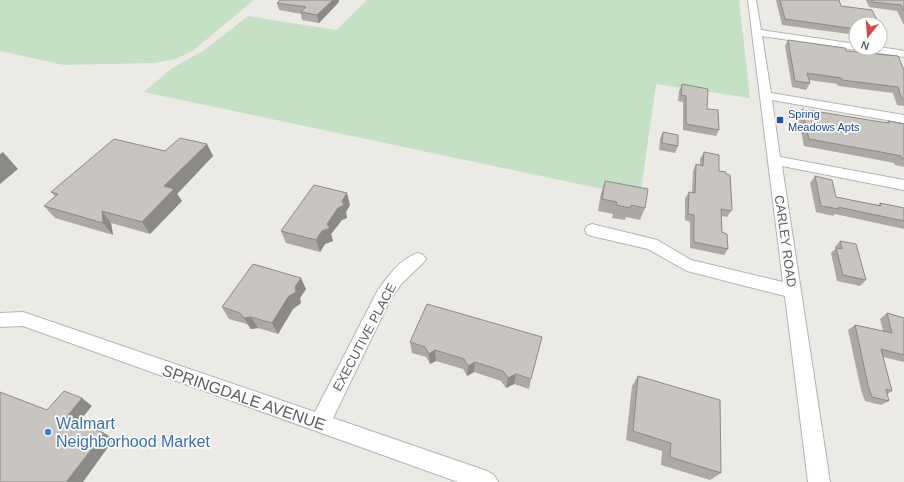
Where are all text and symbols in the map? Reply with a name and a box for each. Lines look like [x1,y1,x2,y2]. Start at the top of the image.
north arrow [848,16,888,56]
text: N [859,39,871,52]
place label: Spring Meadows Apts [788,108,860,133]
marker: Spring Meadows Apts [775,115,785,125]
street label: CARLEY ROAD [772,194,799,288]
street label: EXECUTIVE PLACE [330,280,399,394]
street label: SPRINGDALE AVENUE [160,362,328,433]
place label: Walmart Neighborhood Market [56,415,210,450]
marker: Walmart Neighborhood Market [43,427,53,437]

